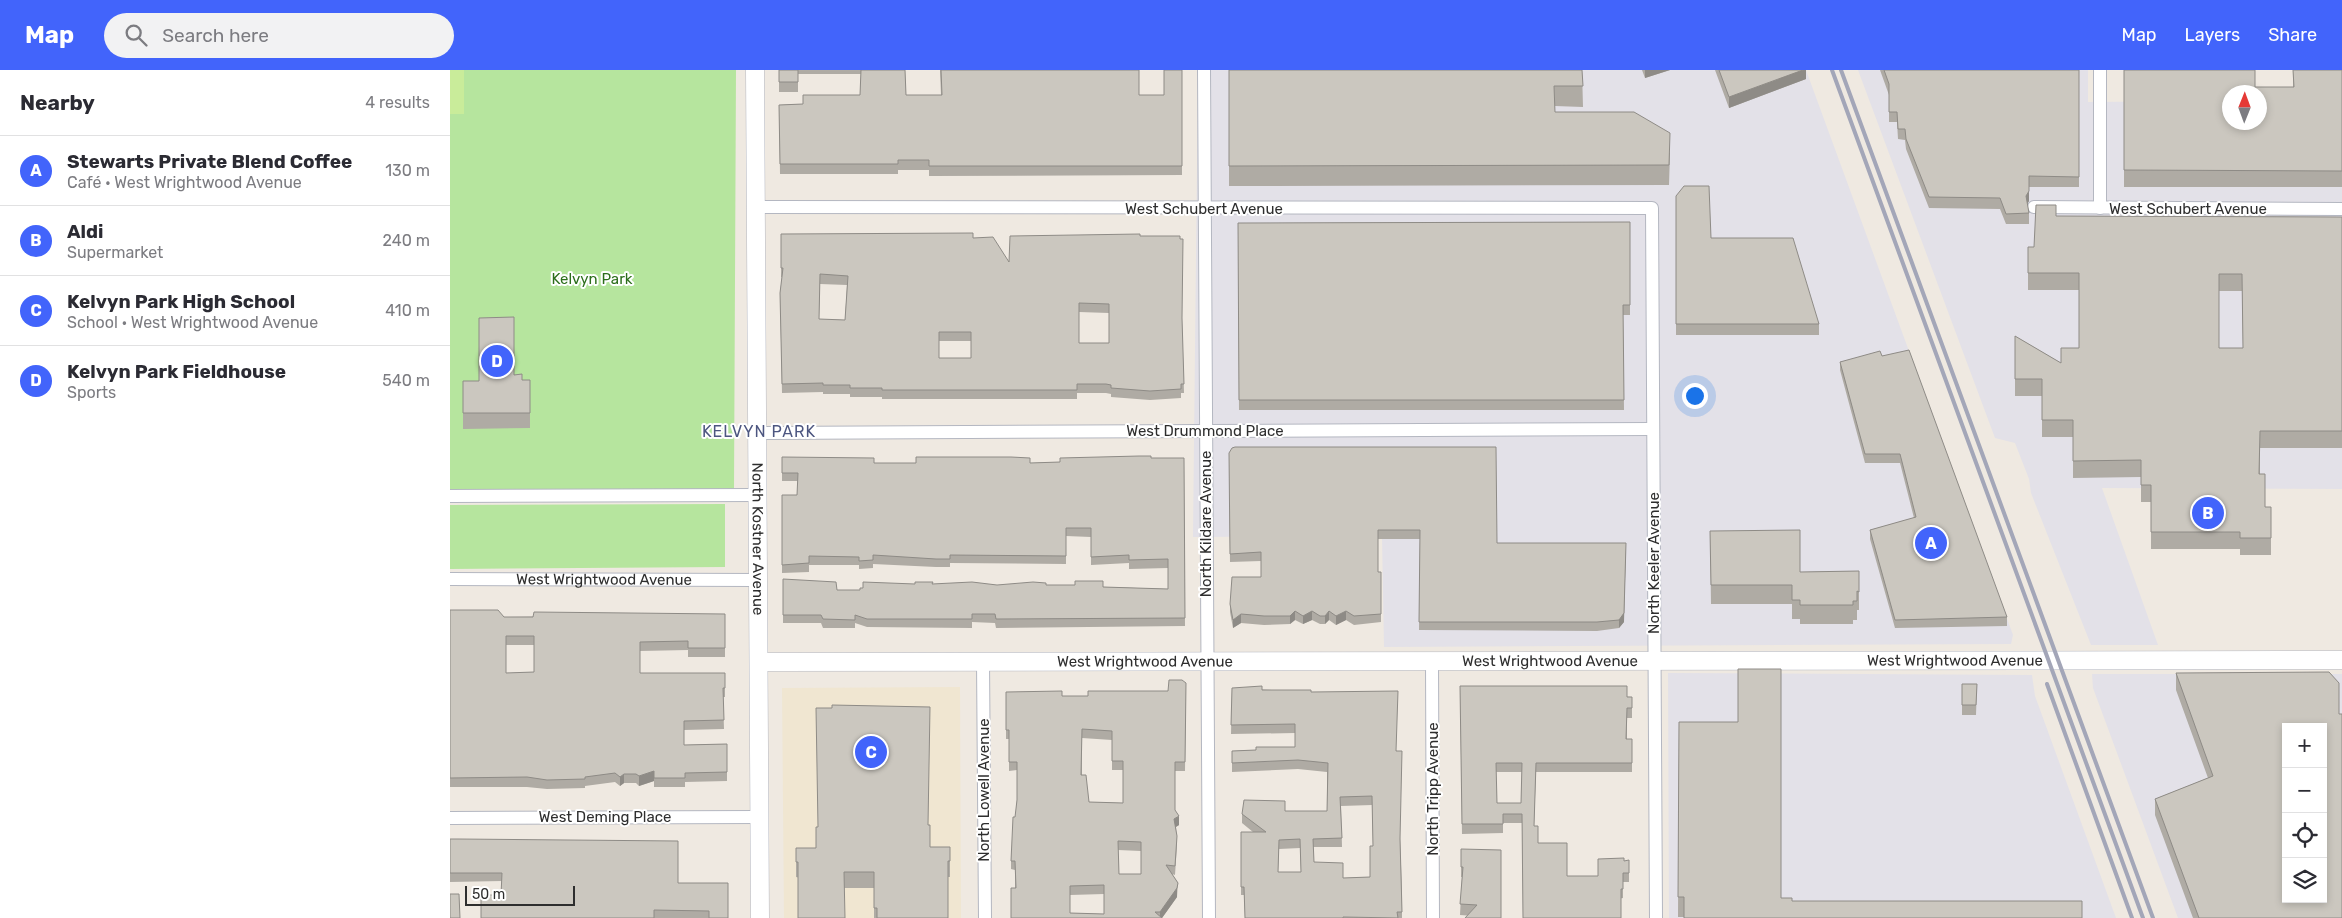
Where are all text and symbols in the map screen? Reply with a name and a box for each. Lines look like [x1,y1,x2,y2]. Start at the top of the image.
search box [104,13,454,58]
text: Map [25,21,74,49]
icon: search [122,21,150,49]
text: Search here [162,24,269,47]
text: Map [2122,24,2157,46]
text: Layers [2185,24,2240,46]
text: Share [2268,24,2317,46]
north arrow [2222,85,2267,130]
text: Nearby [20,90,95,115]
text: 4 results [365,93,430,112]
text: Stewarts Private Blend Coffee [67,150,352,173]
text: A [30,161,42,180]
text: 130 m [385,161,430,180]
text: Café · West Wrightwood Avenue [67,173,302,192]
street label: West Schubert Avenue [1125,200,1283,218]
street label: West Schubert Avenue [2109,200,2267,218]
text: Aldi [67,220,103,243]
text: B [30,231,42,250]
text: 240 m [383,231,430,250]
text: Supermarket [67,243,163,262]
park label: Kelvyn Park [551,270,633,288]
text: Kelvyn Park High School [67,290,295,313]
text: C [30,301,42,320]
text: 410 m [385,301,430,320]
text: School · West Wrightwood Avenue [67,313,318,332]
pin: D [481,342,513,380]
text: Kelvyn Park Fieldhouse [67,360,286,383]
text: D [30,371,42,390]
text: 540 m [382,371,430,390]
text: Sports [67,383,116,402]
your location [1682,383,1708,409]
district label: KELVYN PARK [702,422,816,441]
street label: West Drummond Place [1126,422,1284,440]
street label: North Kildare Avenue [1197,451,1215,597]
street label: North Kostner Avenue [748,462,767,616]
street label: North Keeler Avenue [1645,492,1663,634]
pin: B [2192,494,2224,532]
pin: A [1915,524,1947,562]
street label: West Wrightwood Avenue [516,570,692,589]
street label: West Wrightwood Avenue [1867,651,2043,670]
street label: West Wrightwood Avenue [1057,652,1233,671]
street label: West Wrightwood Avenue [1462,652,1638,670]
street label: North Lowell Avenue [975,718,993,862]
street label: North Tripp Avenue [1424,722,1442,856]
map controls [2282,723,2327,903]
button: + [2282,723,2327,768]
pin: C [855,733,887,771]
button: − [2282,768,2327,813]
street label: West Deming Place [539,808,671,826]
button: locate [2282,813,2327,858]
button: layers [2282,858,2327,903]
scale bar [465,883,575,906]
text: 50 m [472,886,505,903]

